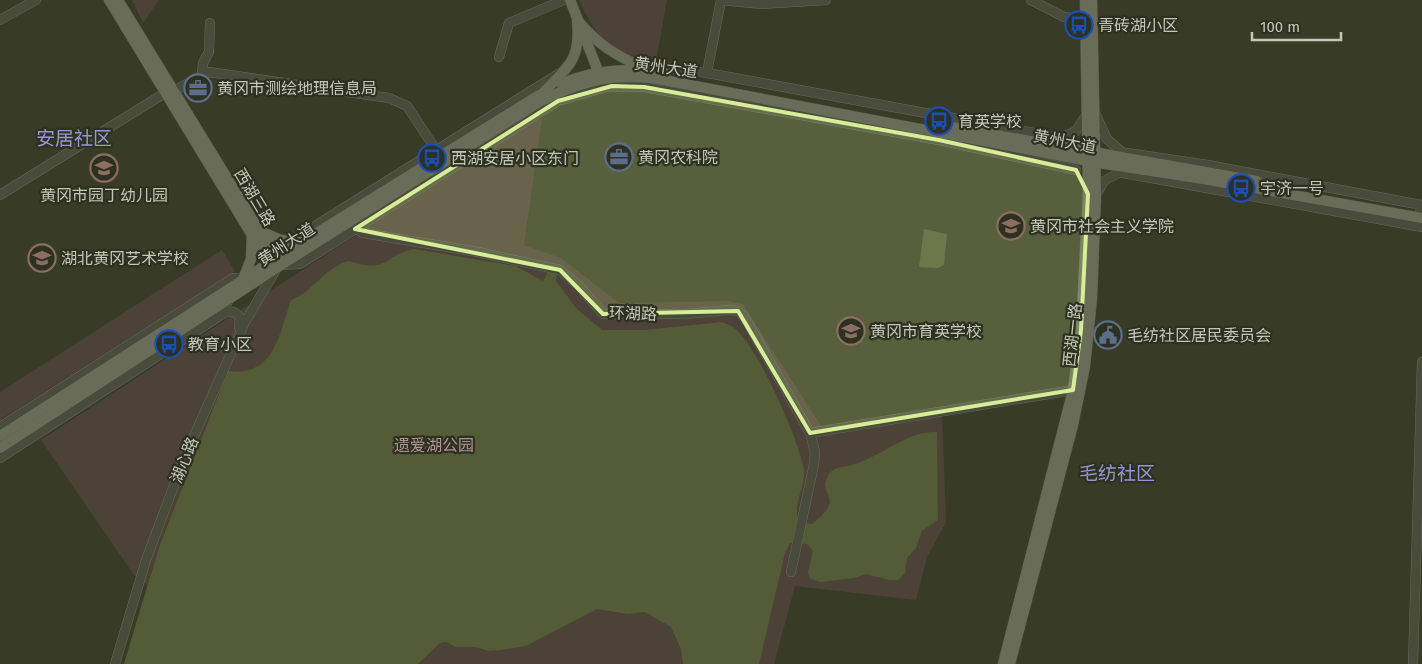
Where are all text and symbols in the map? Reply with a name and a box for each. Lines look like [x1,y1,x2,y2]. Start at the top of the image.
bus stop icon: 青砖湖小区 [1064,10,1094,40]
scale bar [1252,10,1341,42]
place label: 青砖湖小区 [1098,16,1178,35]
text: 100 m [1260,18,1300,36]
street label: 黄州大道 [633,54,699,81]
office icon: 黄冈市测绘地理信息局 [183,73,213,103]
place label: 黄冈市测绘地理信息局 [217,79,377,98]
bus stop icon: 育英学校 [924,106,954,136]
place label: 育英学校 [958,112,1022,131]
street label: 黄州大道 [1032,126,1098,157]
district label: 安居社区 [36,127,112,150]
office icon: 黄冈农科院 [604,142,634,172]
bus stop icon: 西湖安居小区东门 [417,143,447,173]
place label: 黄冈农科院 [638,148,718,167]
place label: 西湖安居小区东门 [451,149,579,168]
school or university icon: 黄冈市园丁幼儿园 [89,153,119,183]
street label: 西湖三路 [230,165,279,230]
bus stop icon: 宇济一号 [1226,173,1256,203]
place label: 宇济一号 [1260,179,1324,198]
place label: 黄冈市园丁幼儿园 [40,186,168,205]
school or university icon: 黄冈市社会主义学院 [996,211,1026,241]
place label: 黄冈市社会主义学院 [1030,217,1174,236]
street label: 黄州大道 [254,219,318,270]
school or university icon: 湖北黄冈艺术学校 [27,243,57,273]
place label: 湖北黄冈艺术学校 [61,249,189,268]
street label: 西湖一路 [1060,302,1085,368]
street label: 环湖路 [609,303,657,324]
school or university icon: 黄冈市育英学校 [836,316,866,346]
public building icon: 毛纺社区居民委员会 [1093,320,1123,350]
place label: 黄冈市育英学校 [870,322,982,341]
place label: 毛纺社区居民委员会 [1127,326,1271,345]
bus stop icon: 教育小区 [154,329,184,359]
place label: 教育小区 [188,335,252,354]
street label: 湖心路 [167,434,202,486]
park label: 遗爱湖公园 [394,436,474,455]
district label: 毛纺社区 [1079,462,1155,485]

